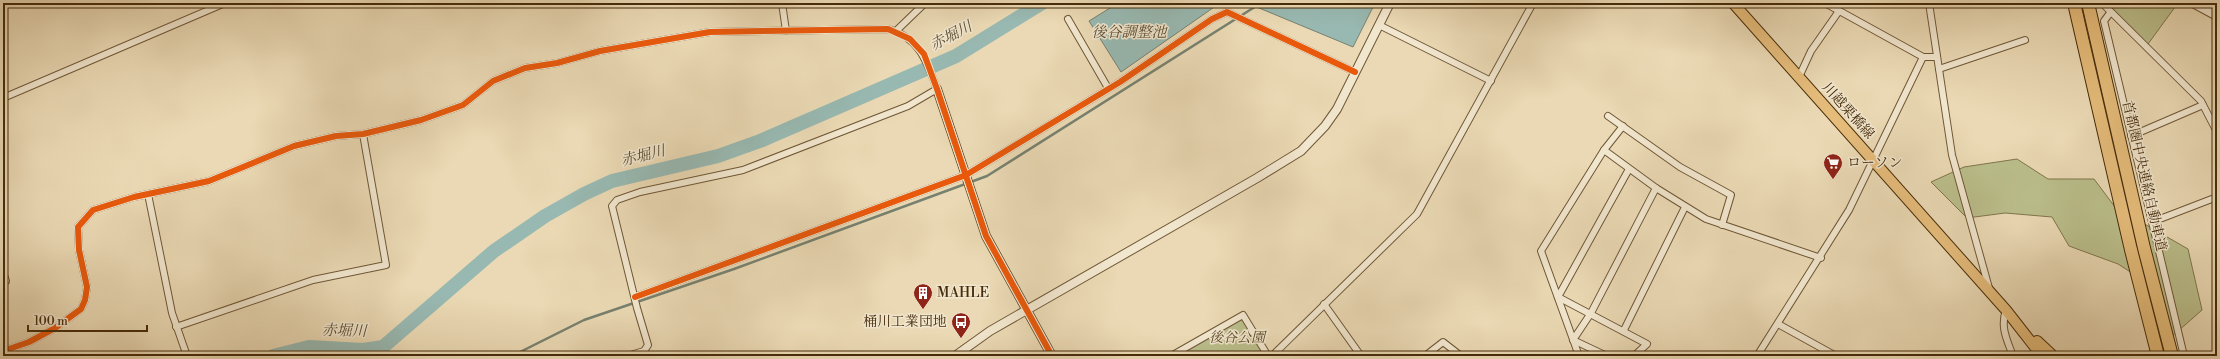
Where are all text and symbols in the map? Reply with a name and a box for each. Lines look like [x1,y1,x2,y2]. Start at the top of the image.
water label: 赤堀川 [927,16,977,55]
water label: 後谷調整池 [1091,23,1168,42]
street label: 川越栗橋線 [1818,79,1878,143]
street label: 首都圏中央連絡自動車道 [2118,99,2170,253]
water label: 赤堀川 [619,141,669,171]
supermarket icon: ローソン [1822,152,1844,180]
place label: ローソン [1847,154,1902,172]
building icon: MAHLE [912,282,934,310]
place label: MAHLE [937,284,989,302]
scale bar [28,307,147,333]
bus stop icon: 桶川工業団地 [950,311,972,339]
place label: 桶川工業団地 [863,313,947,331]
text: 100 m [34,314,68,329]
water label: 赤堀川 [321,321,369,341]
park label: 後谷公園 [1209,329,1267,347]

